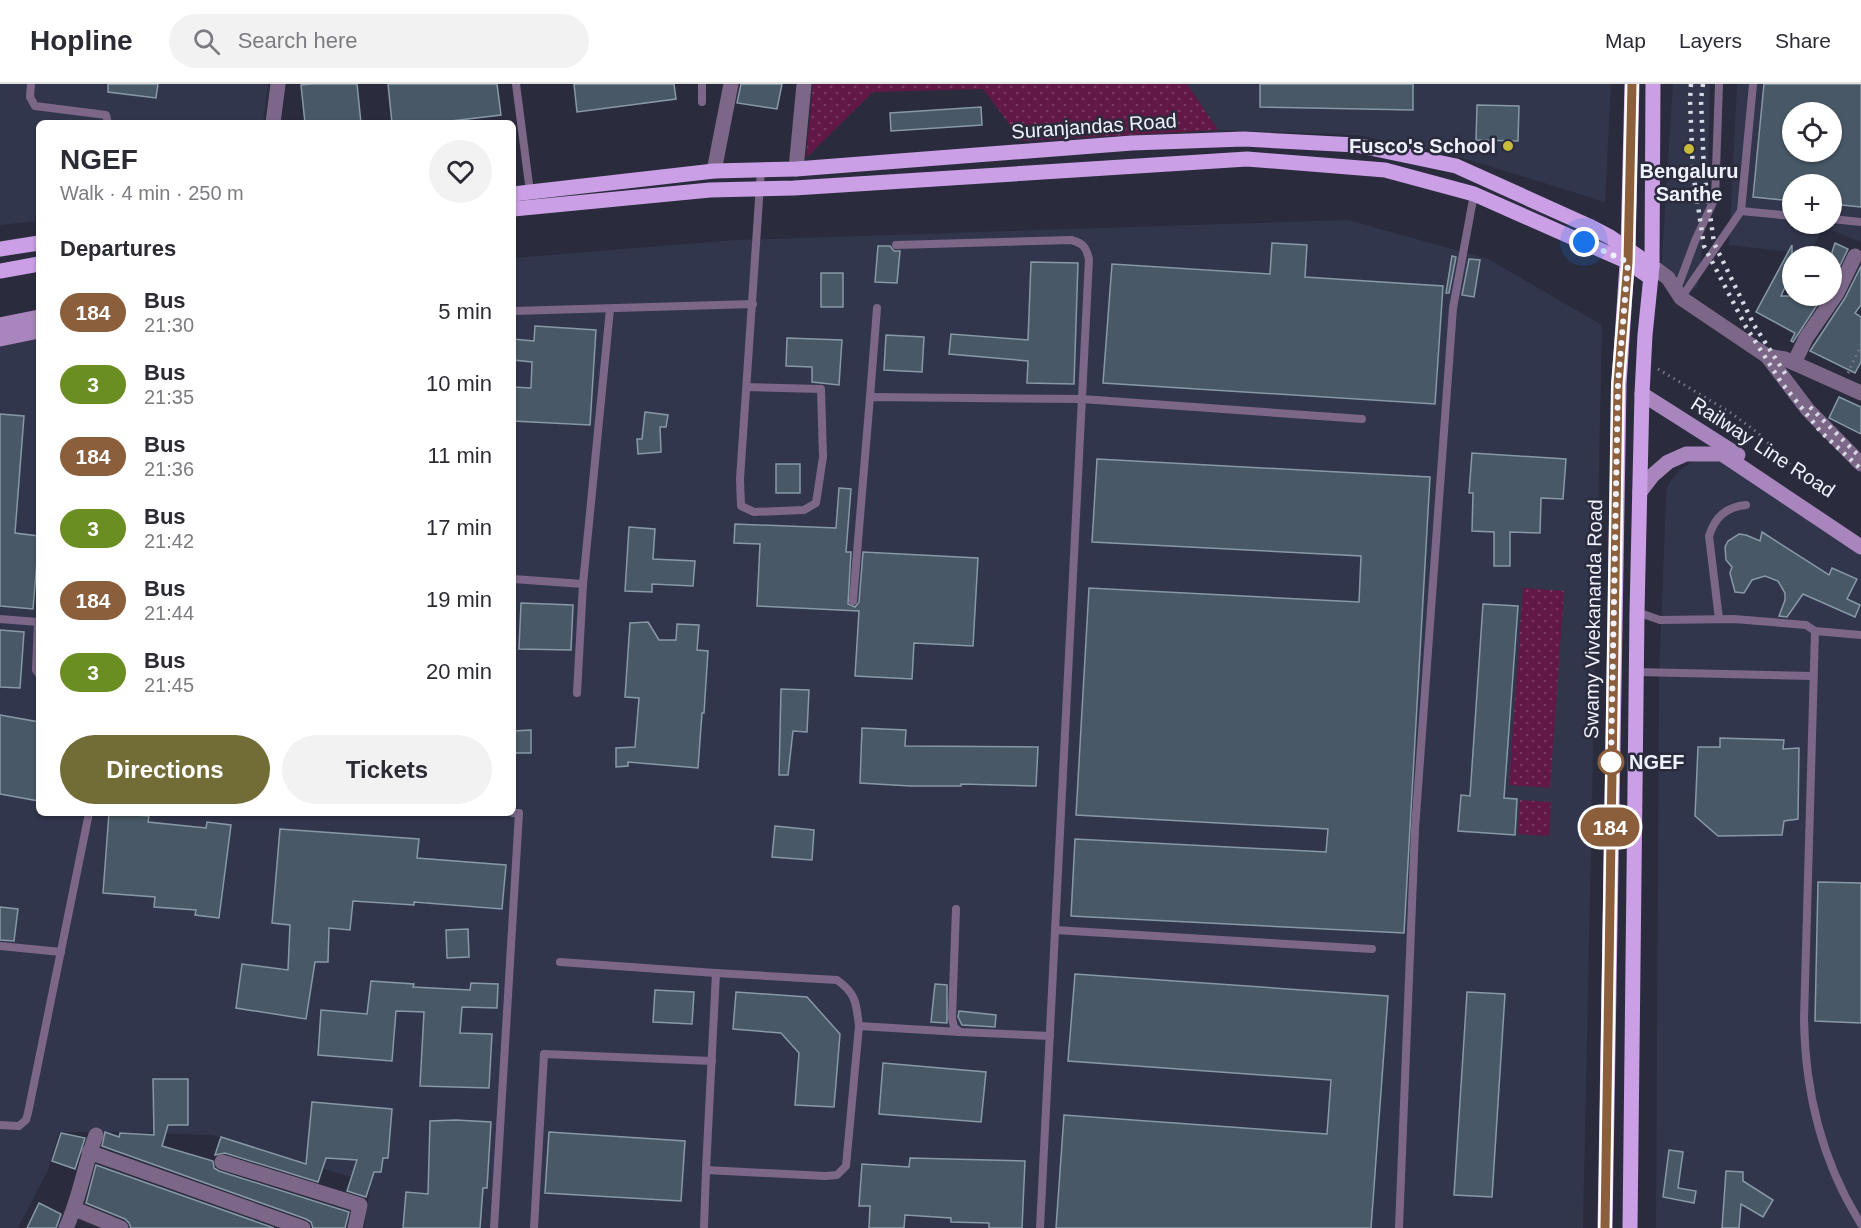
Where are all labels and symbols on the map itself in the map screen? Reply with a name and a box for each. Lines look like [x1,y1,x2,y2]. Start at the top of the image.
street label: Suranjandas Road [1011,109,1177,143]
place label: Fusco's School [1349,135,1496,157]
marker: Fusco's School [1501,139,1515,153]
marker: Bengaluru Santhe [1682,142,1696,156]
place label: Bengaluru Santhe [1640,160,1738,205]
your location [1569,227,1599,257]
street label: Railway Line Road [1687,392,1839,502]
street label: Swamy Vivekananda Road [1580,499,1606,739]
marker: NGEF [1598,749,1624,775]
place label: NGEF [1629,751,1685,773]
line badge: 184 [1576,808,1644,846]

